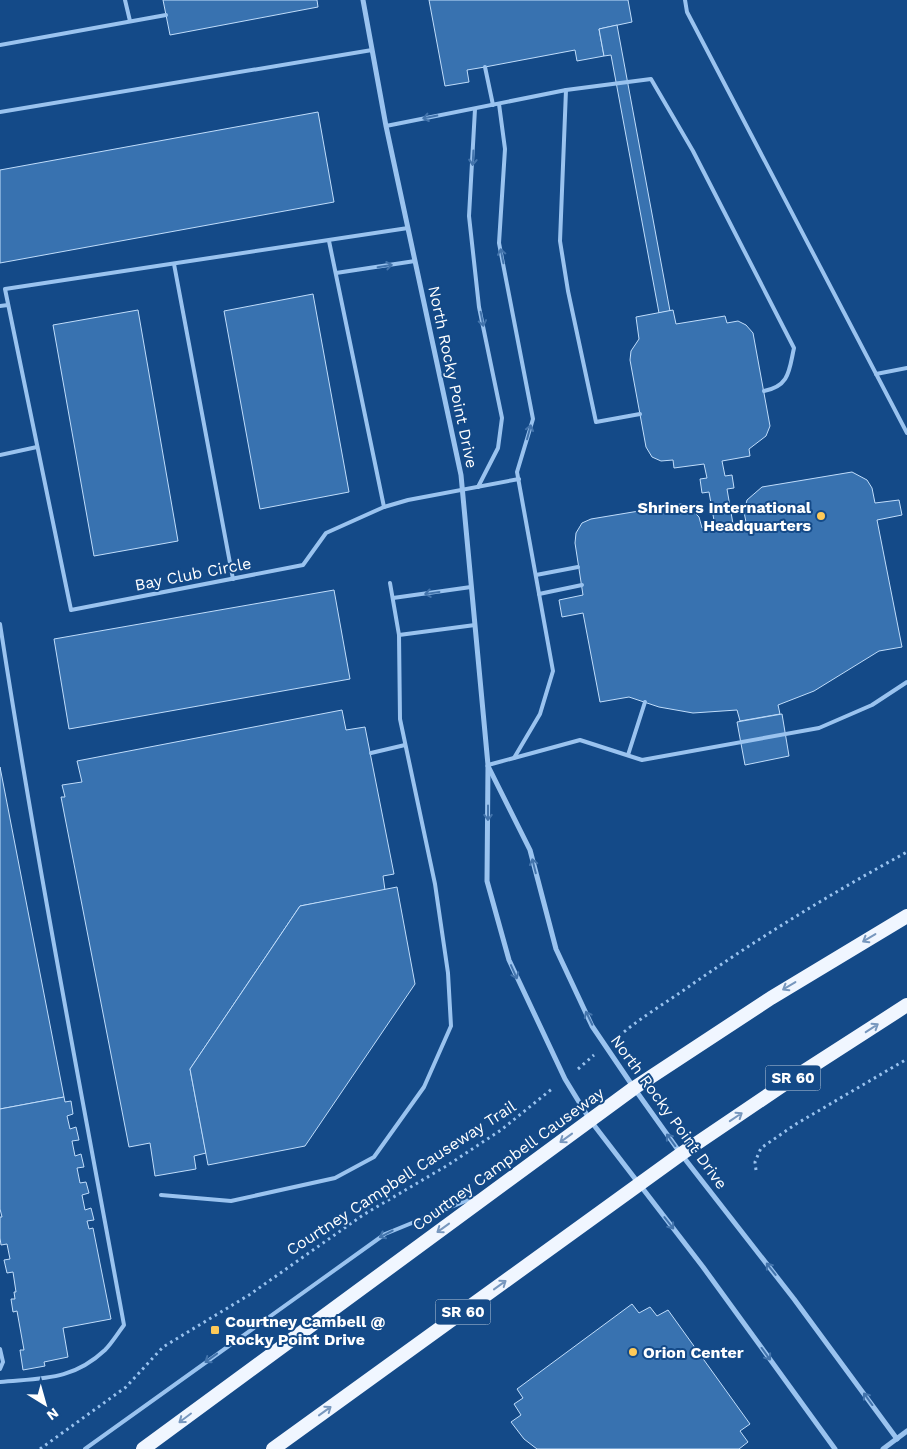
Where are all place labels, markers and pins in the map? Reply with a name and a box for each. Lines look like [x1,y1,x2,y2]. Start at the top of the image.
place label: Shriners International Headquarters [638,498,812,535]
marker: Shriners International Headquarters [815,510,827,522]
place label: Courtney Cambell @ Rocky Point Drive [225,1312,386,1349]
marker: Courtney Cambell @ Rocky Point Drive [209,1324,221,1336]
place label: Orion Center [643,1343,744,1362]
marker: Orion Center [627,1346,639,1358]

